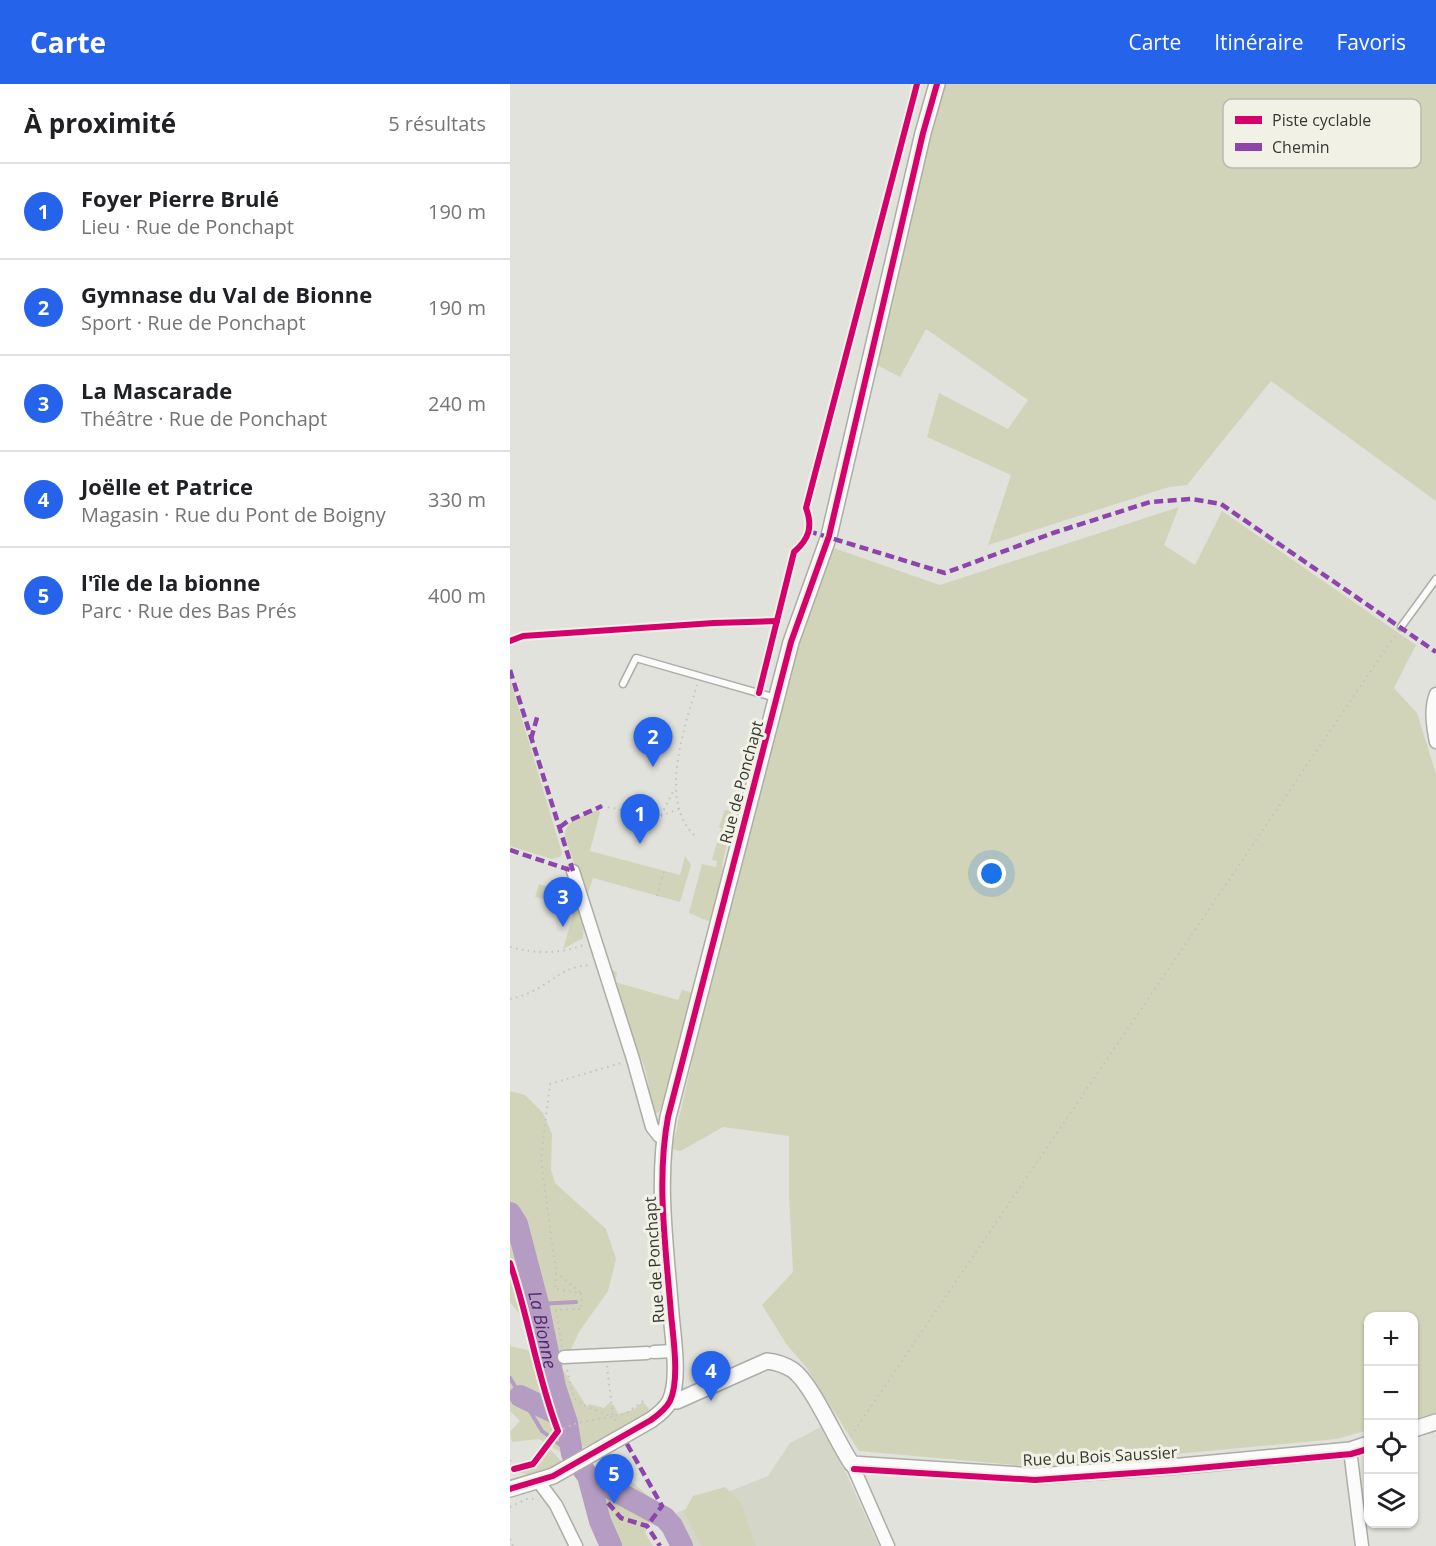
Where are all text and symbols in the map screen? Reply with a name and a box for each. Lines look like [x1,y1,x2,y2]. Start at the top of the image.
text: Carte [30,23,106,61]
text: Carte [1128,28,1181,56]
text: Itinéraire [1214,28,1303,56]
text: Favoris [1336,28,1406,56]
legend [1223,99,1421,168]
text: À proximité [24,105,176,141]
text: Piste cyclable [1272,109,1371,131]
text: 5 résultats [388,110,486,137]
text: Chemin [1272,136,1330,158]
text: Foyer Pierre Brulé [81,183,279,213]
text: 1 [38,198,49,225]
text: 190 m [428,198,486,225]
text: Lieu · Rue de Ponchapt [81,213,294,240]
text: Gymnase du Val de Bionne [81,279,372,309]
text: 2 [38,294,49,321]
text: 190 m [428,294,486,321]
text: Sport · Rue de Ponchapt [81,309,306,336]
text: La Mascarade [81,375,232,405]
text: 3 [38,390,49,417]
text: 240 m [428,390,486,417]
text: Théâtre · Rue de Ponchapt [81,405,327,432]
text: Joëlle et Patrice [81,471,253,501]
text: 4 [38,486,49,513]
text: 330 m [428,486,486,513]
text: Magasin · Rue du Pont de Boigny [81,501,386,528]
text: l'île de la bionne [81,567,260,597]
text: 5 [38,582,49,609]
text: 400 m [428,582,486,609]
text: Parc · Rue des Bas Prés [81,597,297,624]
pin: 2 [634,718,672,767]
street label: Rue de Ponchapt [714,718,768,846]
pin: 1 [620,794,660,844]
your location [977,859,1006,888]
pin: 3 [544,878,582,927]
street label: Rue de Ponchapt [639,1196,669,1324]
water label: La Bionne [523,1288,563,1371]
map controls [1364,1312,1418,1528]
button: + [1364,1312,1418,1366]
pin: 4 [692,1352,730,1401]
button: − [1364,1366,1418,1420]
button: locate [1364,1420,1418,1474]
street label: Rue du Bois Saussier [1022,1441,1178,1471]
pin: 5 [594,1454,634,1504]
button: layers [1364,1474,1418,1528]

